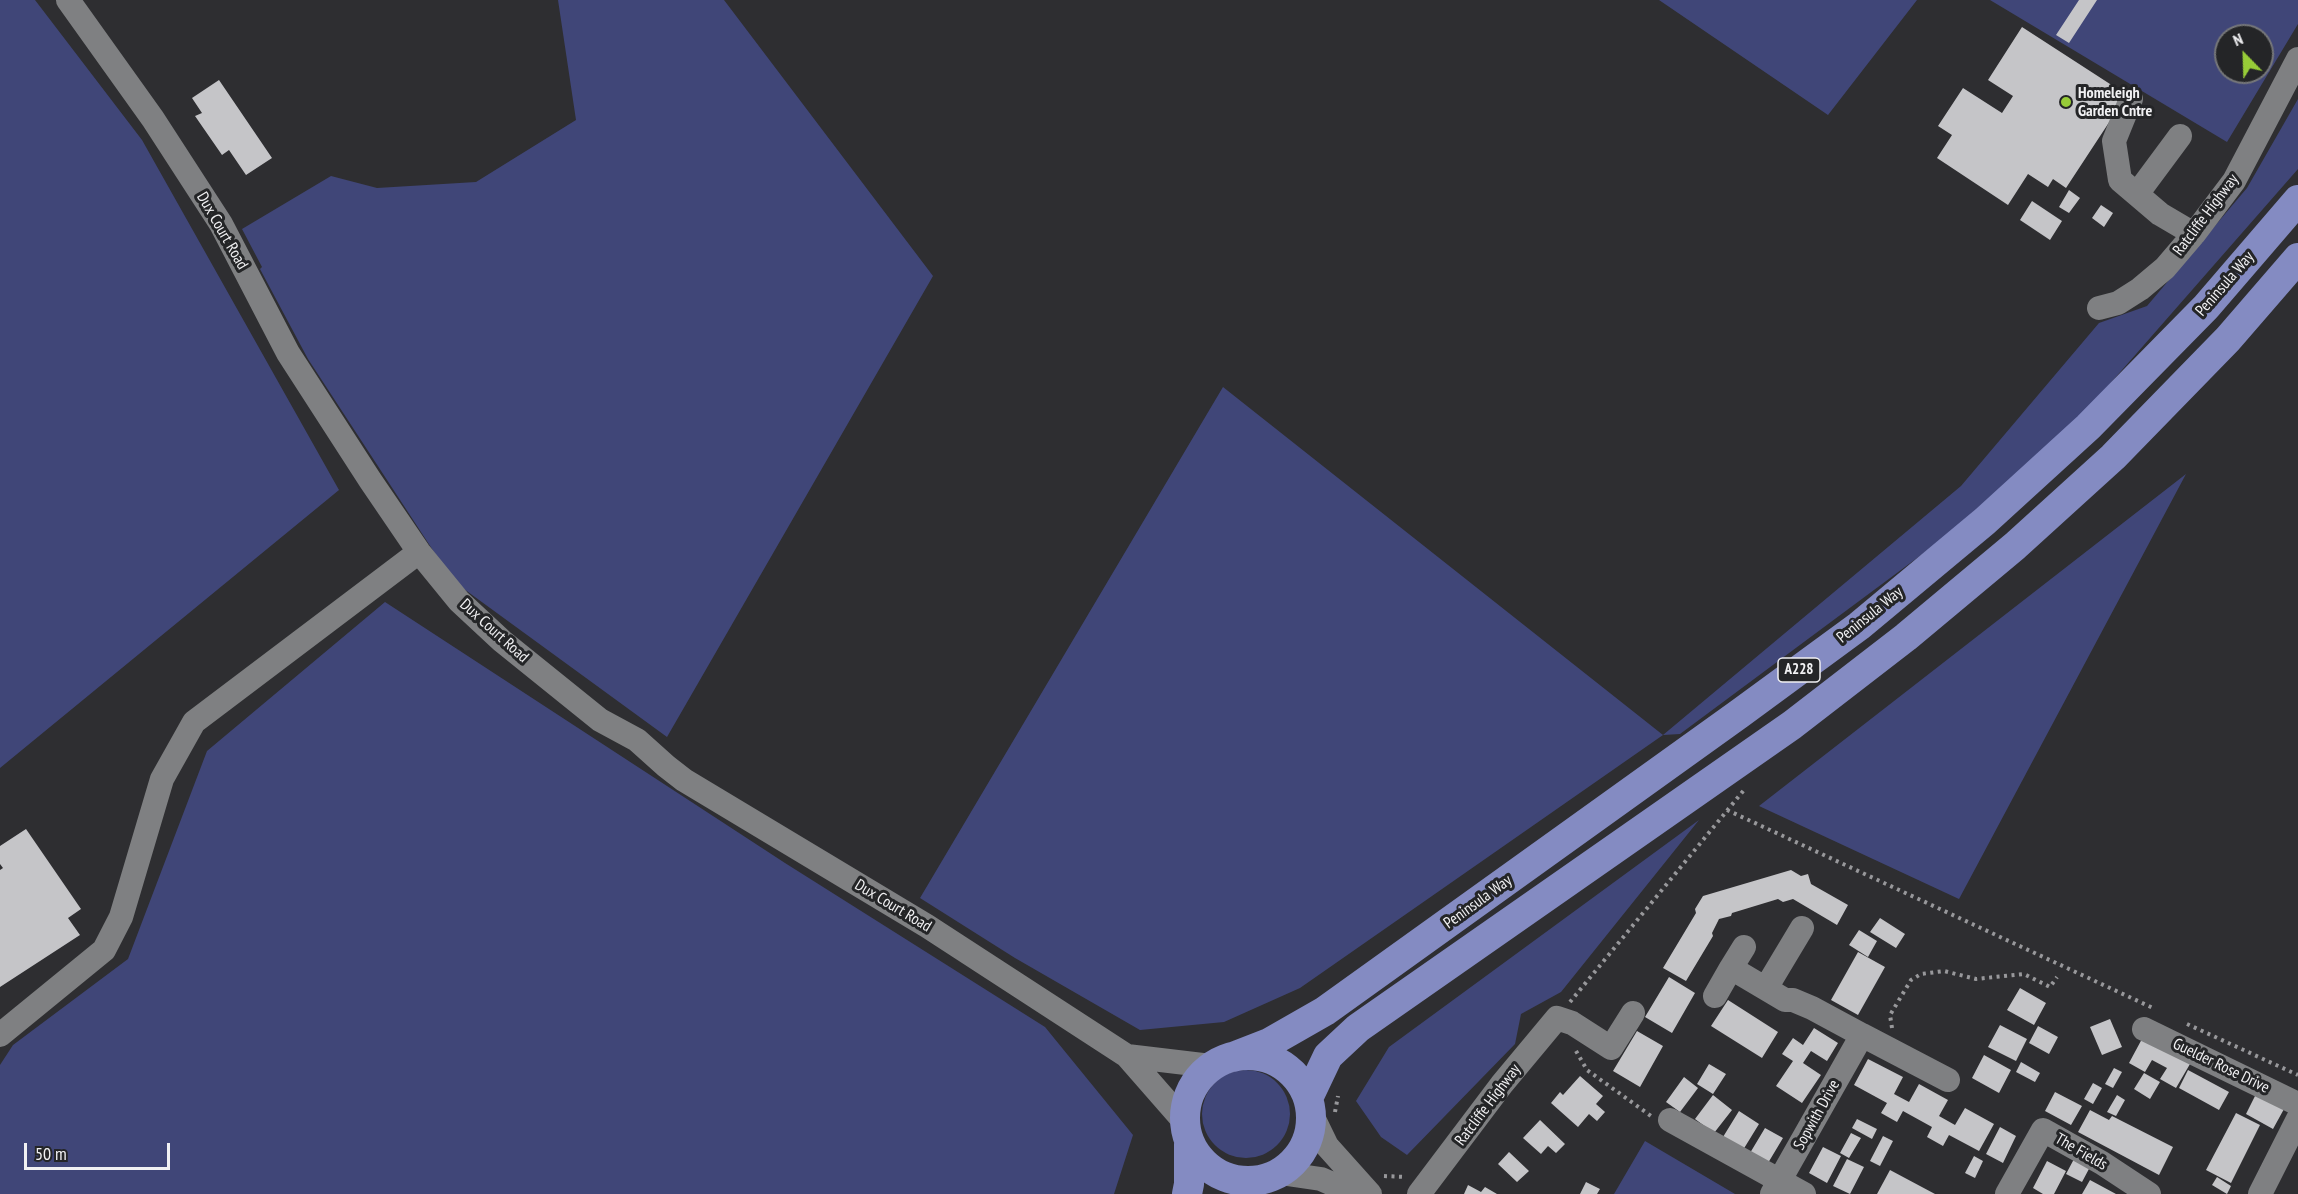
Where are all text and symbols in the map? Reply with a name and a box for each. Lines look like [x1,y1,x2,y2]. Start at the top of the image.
north arrow [2214,24,2274,84]
text: N [2230,28,2246,50]
place label: Homeleigh Garden Cntre [2078,83,2152,121]
marker: Homeleigh Garden Cntre [2059,95,2073,109]
street label: Ratcliffe Highway [2169,170,2243,260]
street label: Dux Court Road [192,189,252,273]
street label: Peninsula Way [2192,248,2258,320]
street label: Peninsula Way [1833,583,1907,647]
street label: Dux Court Road [456,595,532,667]
road number: A228 [1778,658,1820,682]
street label: Peninsula Way [1440,871,1516,933]
street label: Dux Court Road [851,876,935,936]
street label: Guelder Rose Drive [2170,1034,2272,1098]
street label: Ratcliffe Highway [1451,1060,1525,1150]
street label: Sopwith Drive [1790,1077,1844,1153]
street label: The Fields [2052,1129,2110,1175]
scale bar [27,1131,172,1169]
text: 50 m [35,1142,67,1165]

